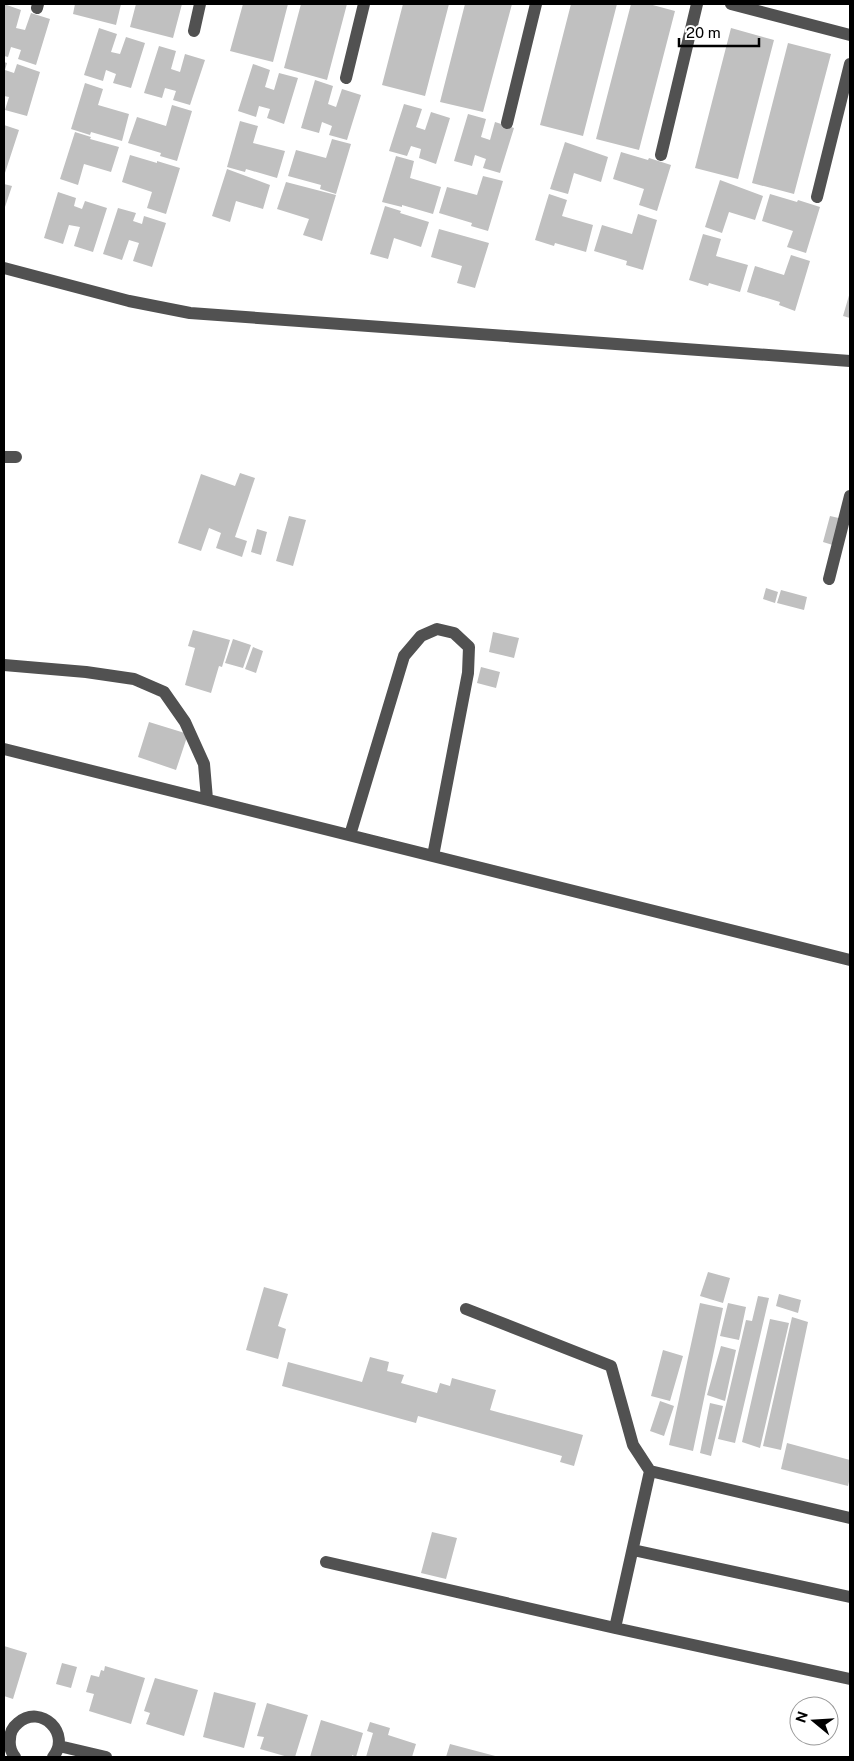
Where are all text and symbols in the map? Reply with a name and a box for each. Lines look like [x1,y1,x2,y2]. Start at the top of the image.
scale bar [679,15,759,47]
text: 20 m [686,24,721,41]
north arrow [789,1696,839,1746]
text: N [792,1709,811,1725]

